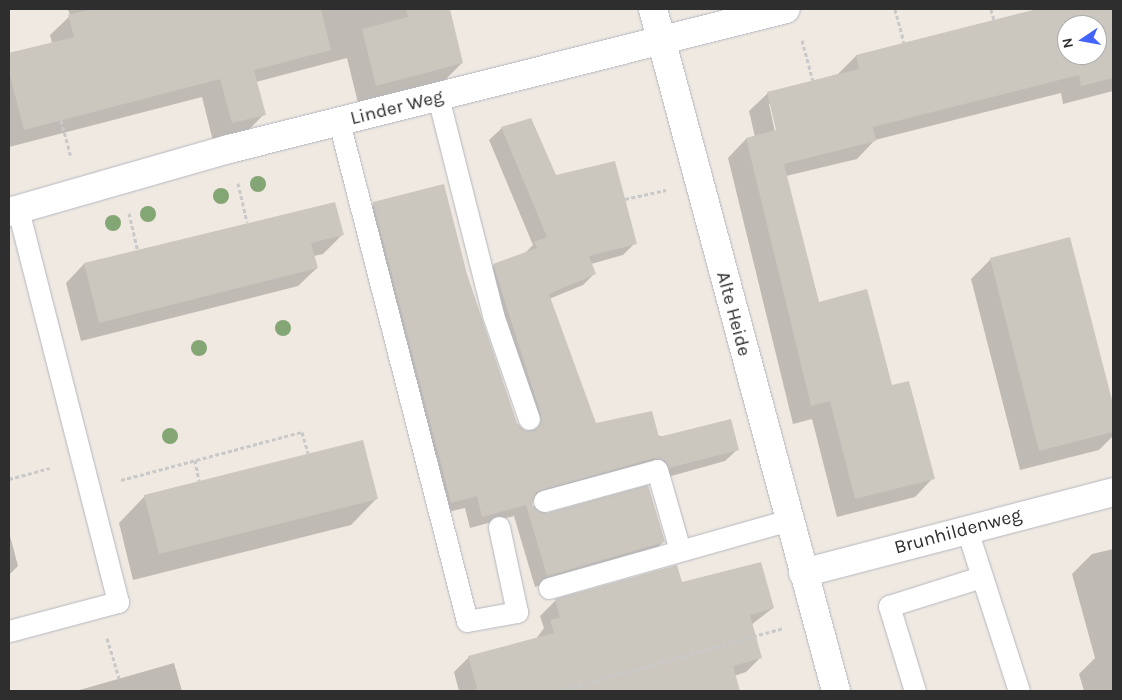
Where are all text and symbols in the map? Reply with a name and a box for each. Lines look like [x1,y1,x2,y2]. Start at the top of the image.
north arrow [1057,15,1107,65]
text: N [1058,36,1077,50]
street label: Linder Weg [348,85,446,131]
street label: Alte Heide [711,269,755,359]
street label: Brunhildenweg [892,504,1024,560]

